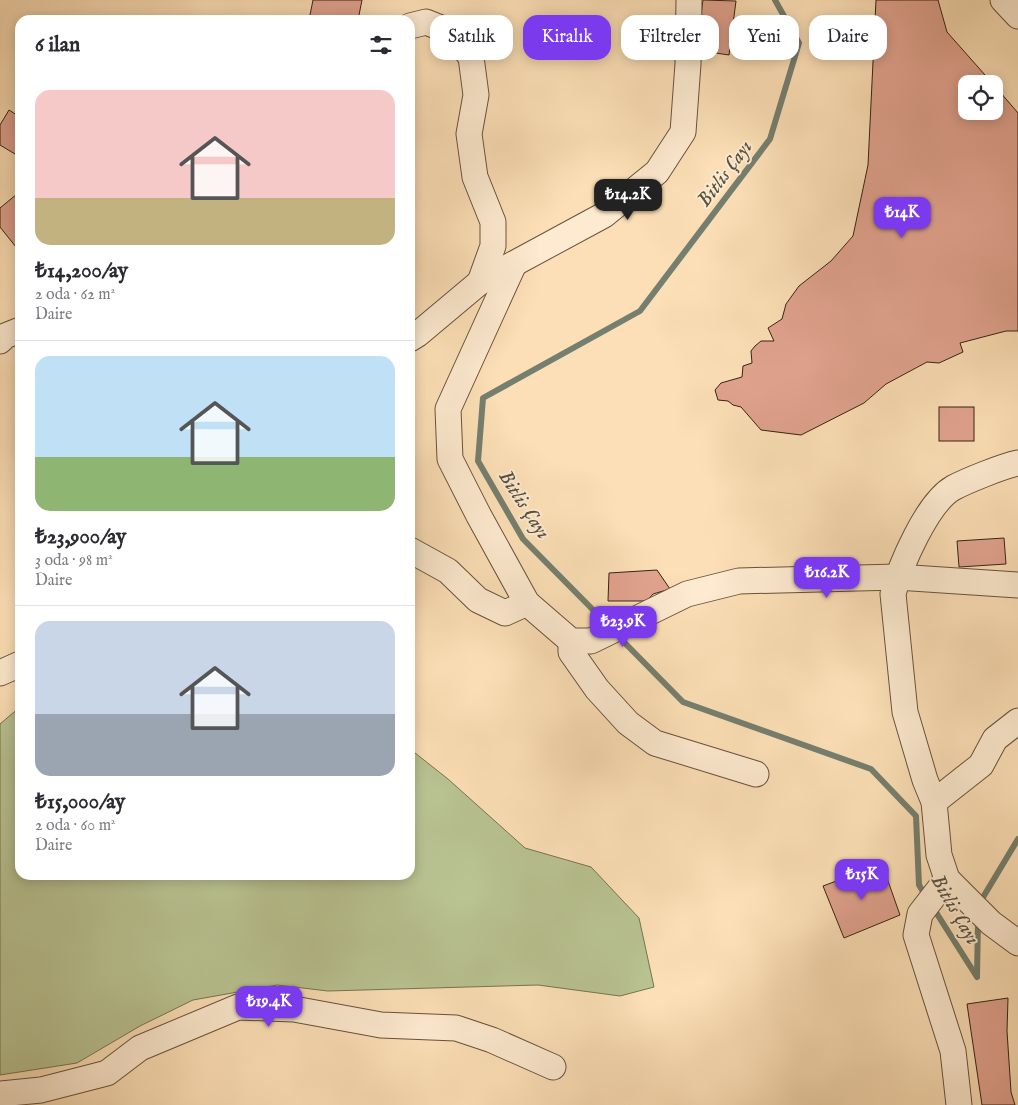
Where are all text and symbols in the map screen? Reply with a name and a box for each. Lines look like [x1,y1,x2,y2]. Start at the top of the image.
chip: Satılık [430,15,513,60]
chip: Kiralık [523,15,611,60]
chip: Filtreler [621,15,719,60]
chip: Yeni [729,15,799,60]
chip: Daire [809,15,887,60]
icon: filters [367,31,395,59]
text: 6 ilan [35,32,80,59]
map controls [958,75,1003,120]
button: locate [958,75,1003,120]
icon: home [170,123,260,213]
water label: Bitlis Çayı [692,136,758,212]
pin: ₺14.2K [587,178,669,221]
text: ₺14.2K [605,185,651,205]
pin: ₺14K [872,196,932,239]
text: ₺14K [885,203,919,223]
text: ₺14,200/ay [35,258,128,285]
text: 2 oda · 62 m² [35,285,115,305]
text: Daire [35,305,72,325]
icon: home [170,388,260,478]
water label: Bitlis Çayı [492,466,555,544]
text: ₺23,900/ay [35,524,126,551]
text: 3 oda · 98 m² [35,551,113,571]
pin: ₺16.2K [786,556,868,599]
text: ₺16.2K [805,563,849,583]
text: Daire [35,571,72,591]
pin: ₺23.9K [582,606,664,648]
text: ₺23.9K [601,612,645,632]
icon: home [170,653,260,743]
text: ₺15,000/ay [35,789,125,816]
text: 2 oda · 60 m² [35,816,116,836]
text: Daire [35,836,72,856]
pin: ₺15K [832,858,892,901]
text: ₺15K [846,865,878,885]
water label: Bitlis Çayı [925,870,985,949]
pin: ₺19.4K [228,986,310,1028]
text: ₺19.4K [246,992,292,1012]

